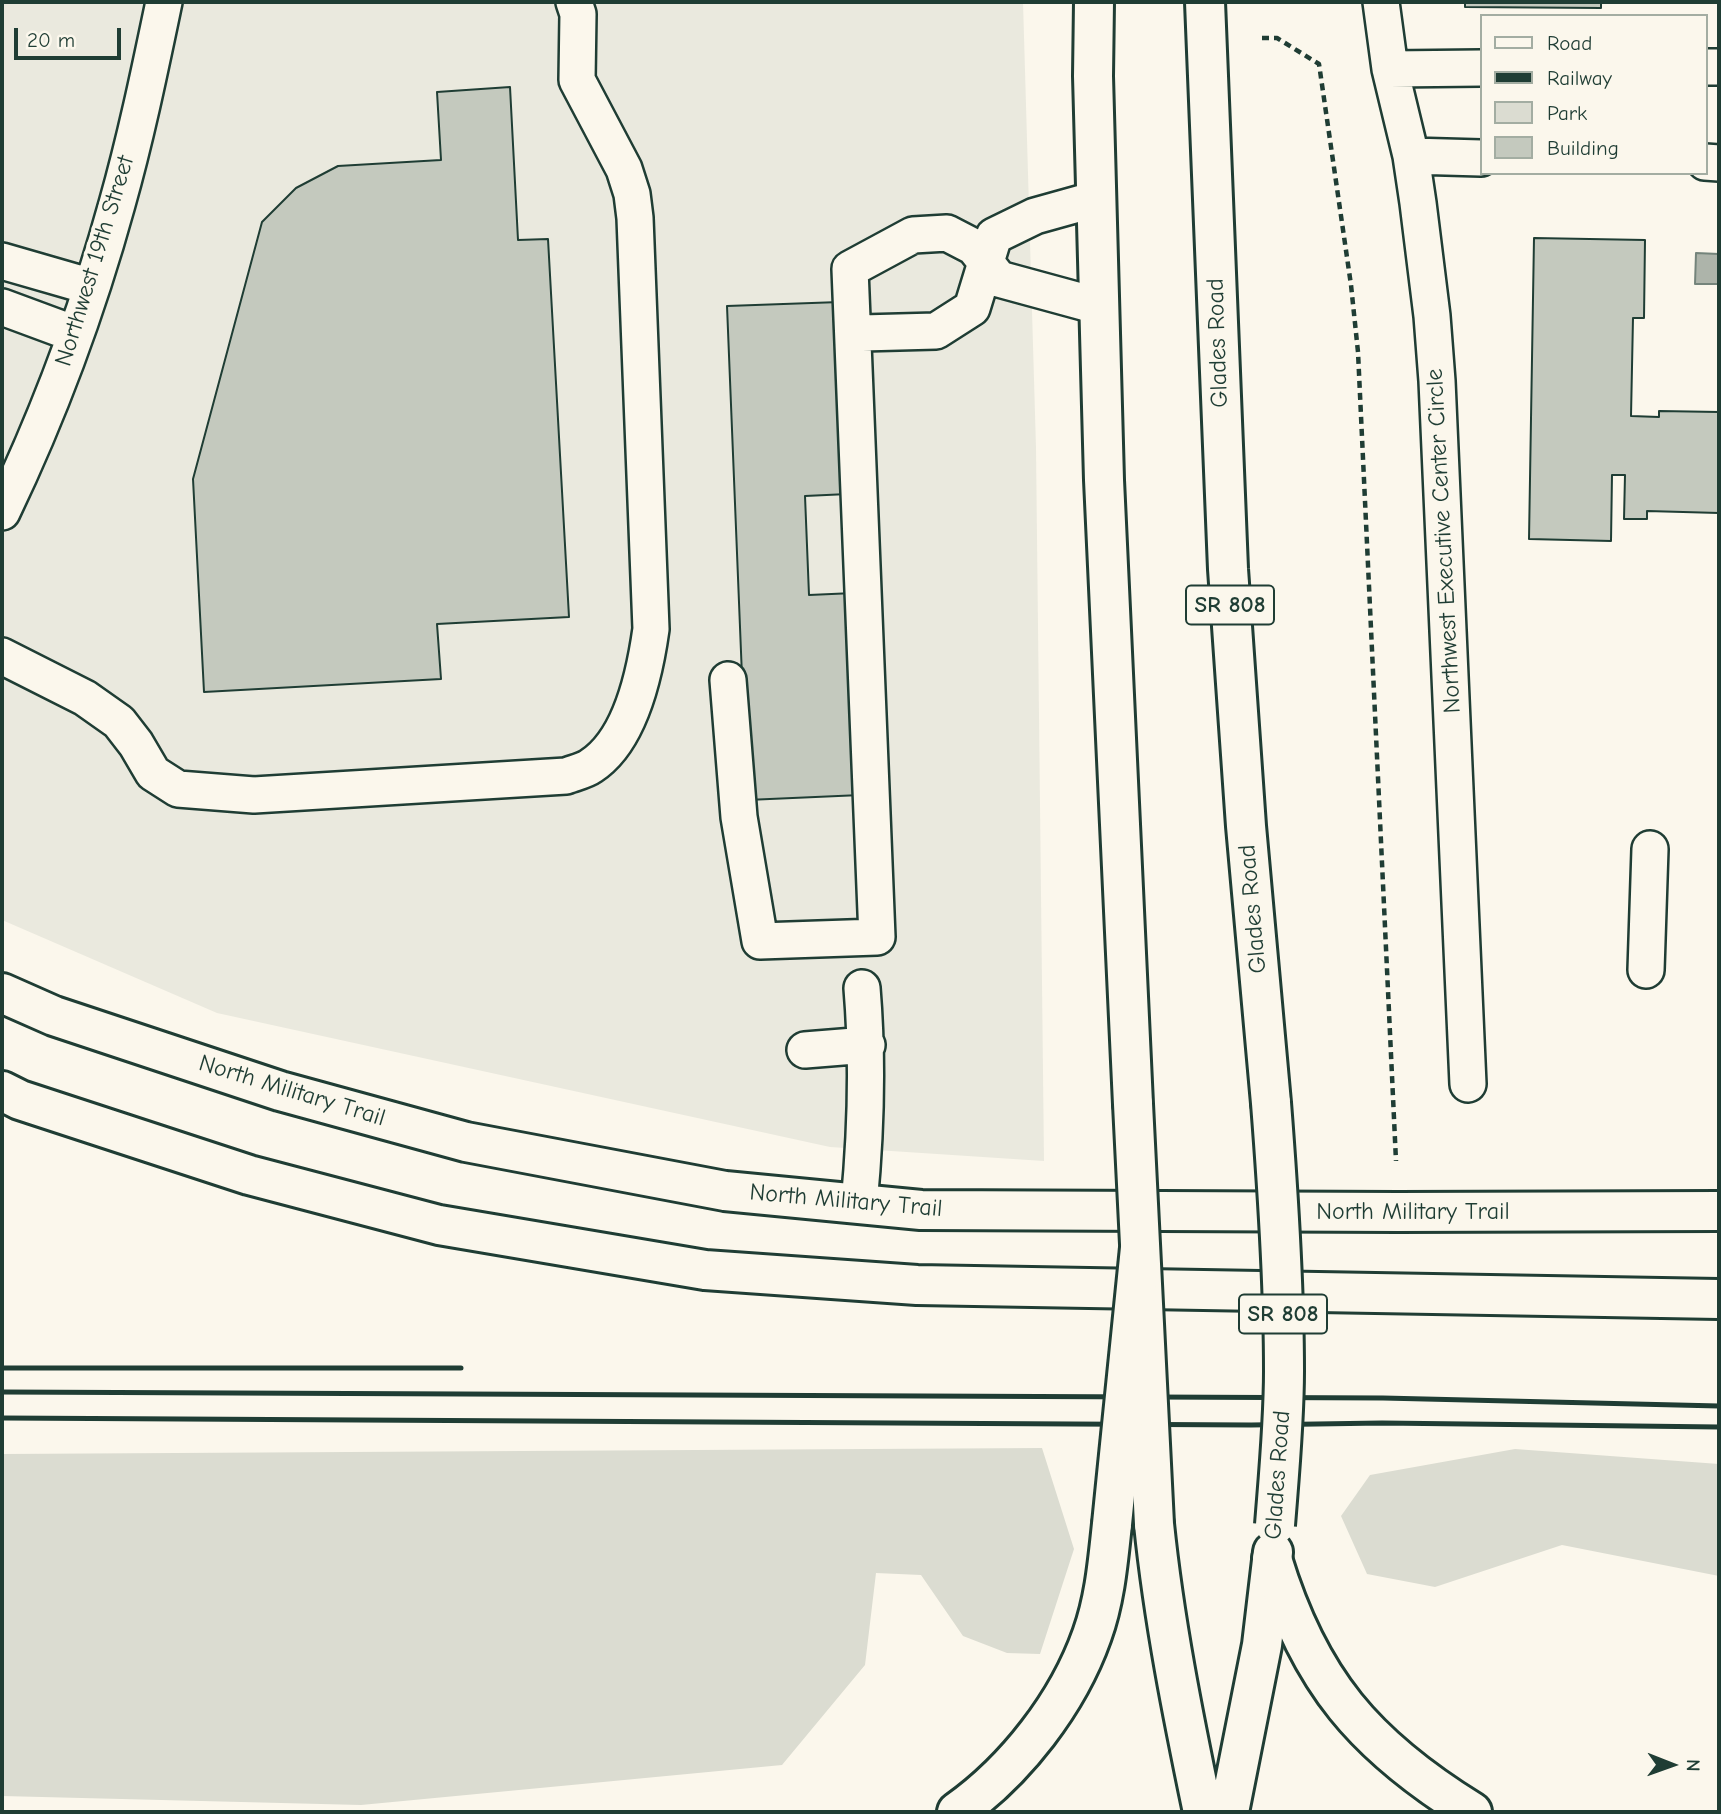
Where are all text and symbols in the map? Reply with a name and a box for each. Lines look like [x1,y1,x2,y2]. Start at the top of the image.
scale bar [18,14,124,58]
legend [1480,14,1707,175]
text: 20 m [27,28,75,52]
text: Road [1547,31,1592,55]
text: Railway [1547,66,1612,90]
text: Park [1547,101,1587,125]
text: Building [1547,136,1619,160]
street label: Northwest 19th Street [49,152,141,370]
street label: Glades Road [1201,278,1235,408]
street label: Northwest Executive Center Circle [1421,368,1467,714]
road number: SR 808 [1186,586,1274,624]
street label: Glades Road [1233,843,1273,975]
street label: North Military Trail [195,1049,389,1133]
street label: North Military Trail [748,1178,944,1224]
street label: North Military Trail [1316,1198,1510,1226]
road number: SR 808 [1239,1294,1327,1334]
street label: Glades Road [1259,1409,1297,1541]
north arrow [1637,1730,1707,1800]
text: N [1682,1759,1704,1772]

